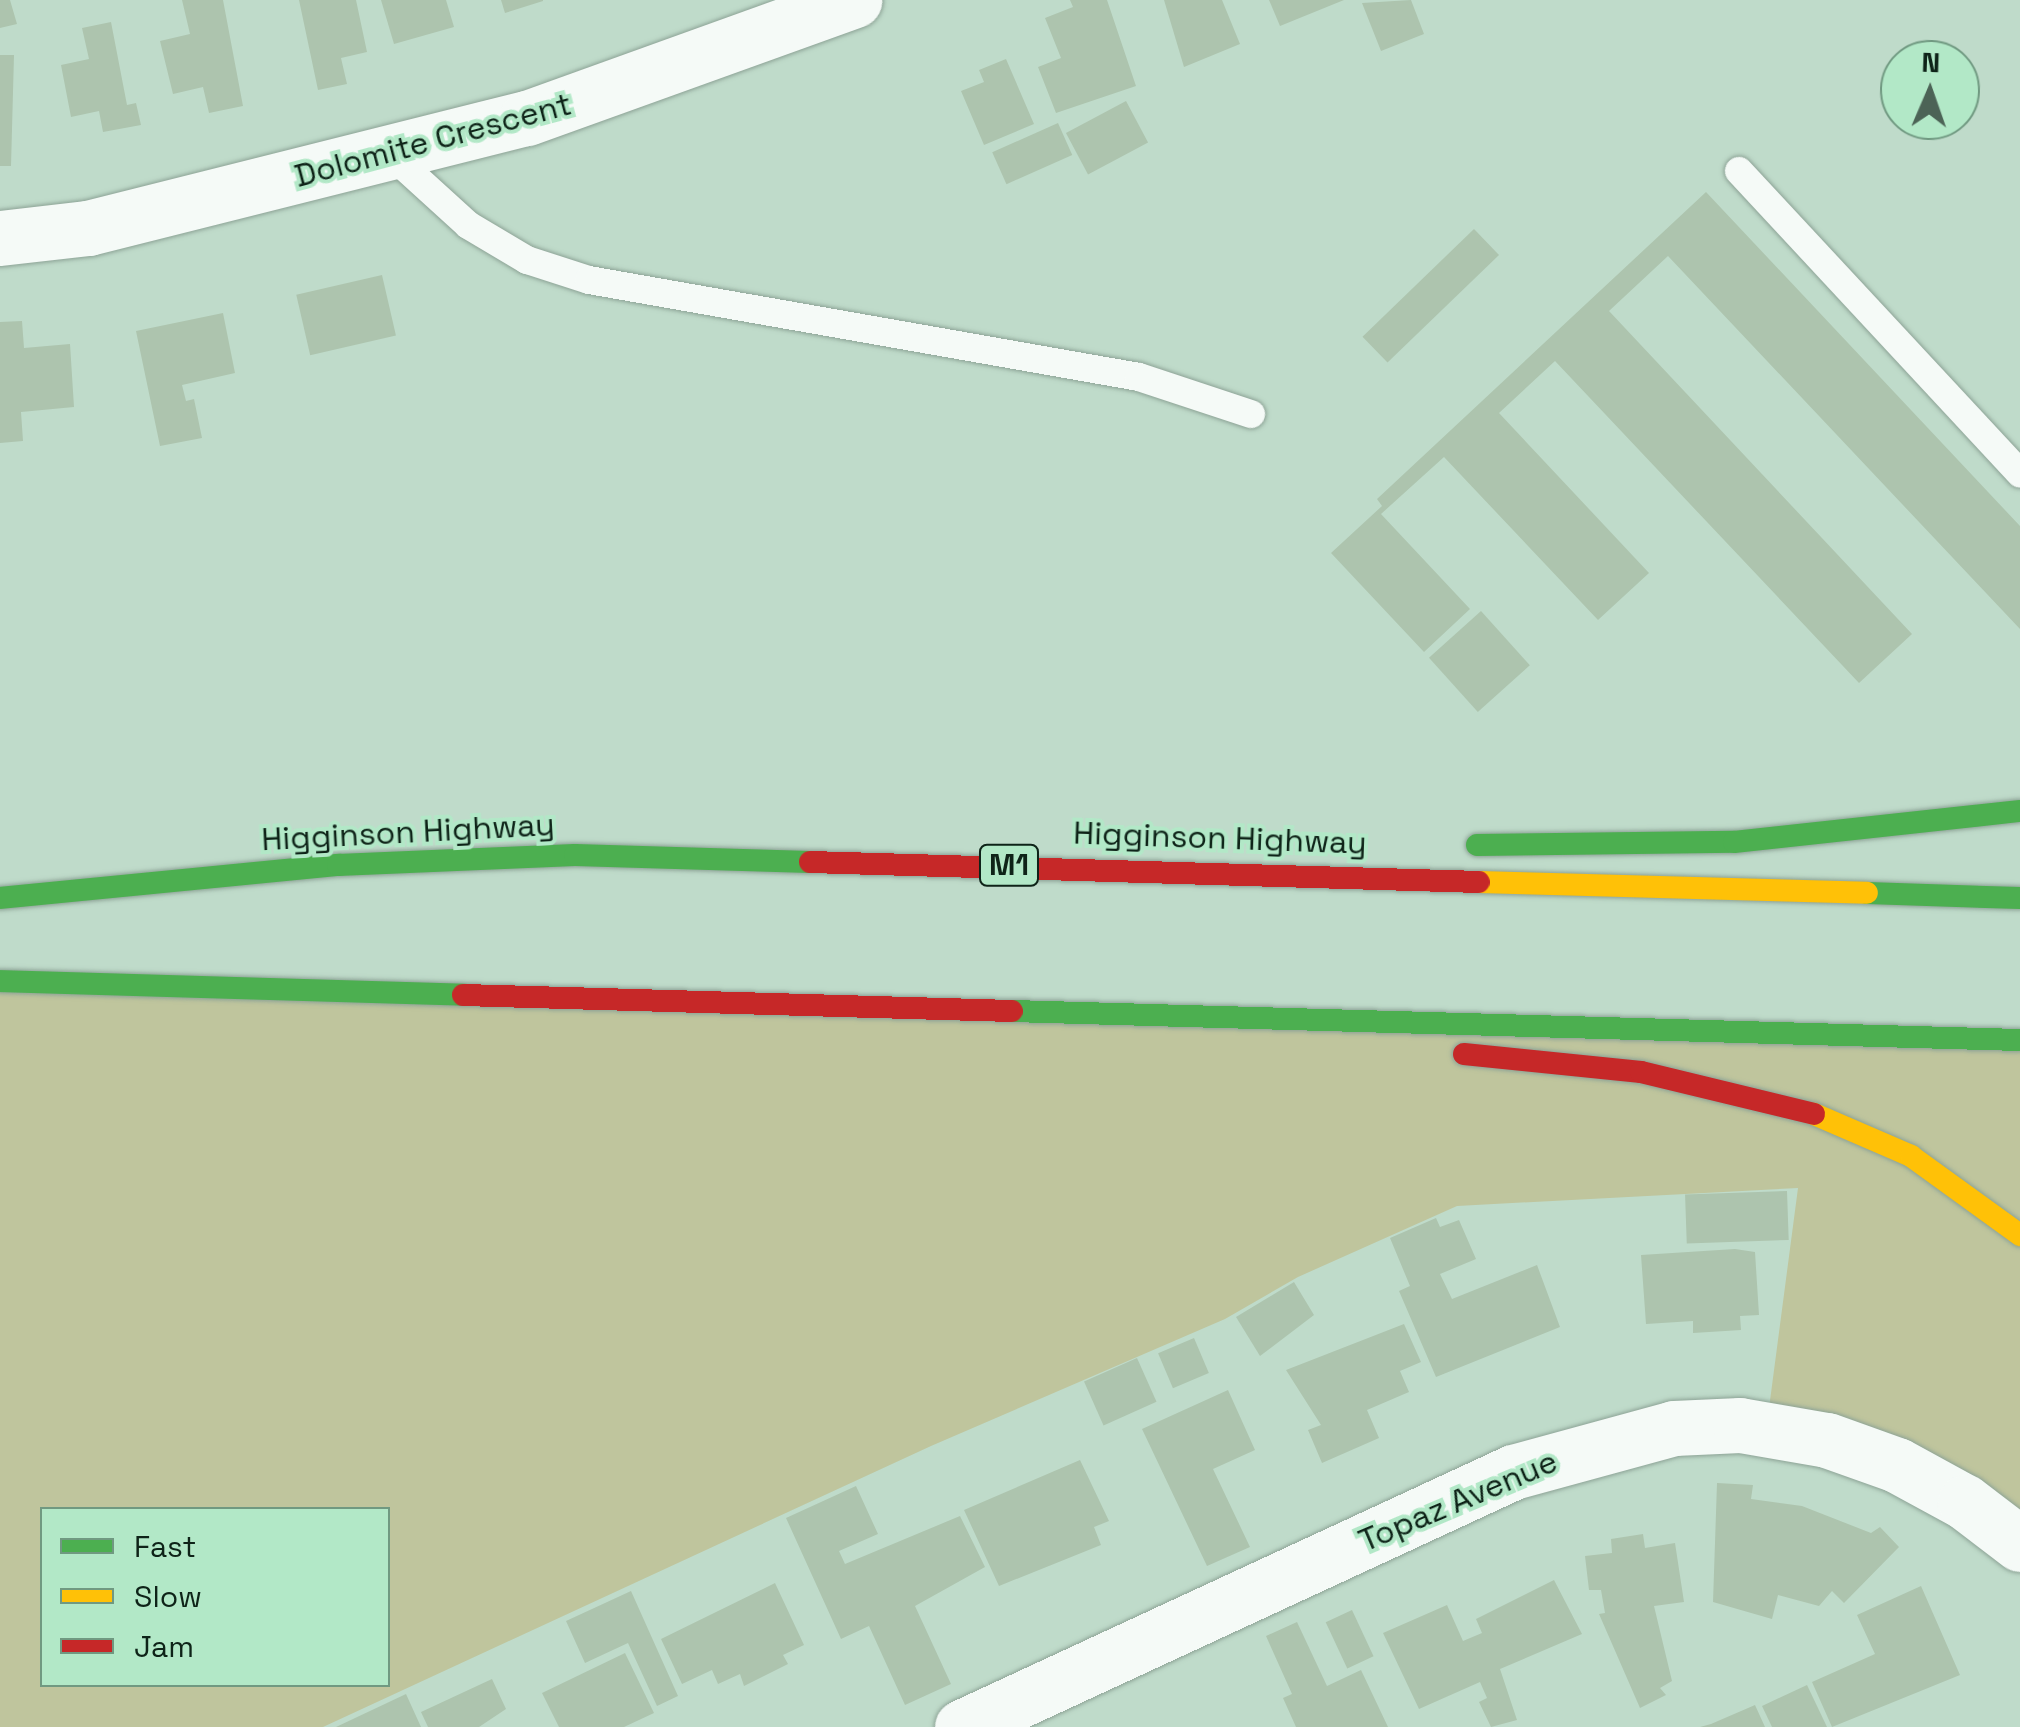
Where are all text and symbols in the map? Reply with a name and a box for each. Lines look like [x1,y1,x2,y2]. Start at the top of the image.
north arrow [1880,40,1980,140]
text: N [1921,44,1941,80]
street label: Dolomite Crescent [290,85,576,195]
street label: Higginson Highway [260,805,556,859]
street label: Higginson Highway [1073,814,1367,862]
road number: M1 [976,840,1042,890]
street label: Topaz Avenue [1353,1442,1563,1560]
legend [40,1507,390,1687]
text: Fast [134,1527,196,1566]
text: Slow [134,1577,202,1616]
text: Jam [134,1627,194,1666]

